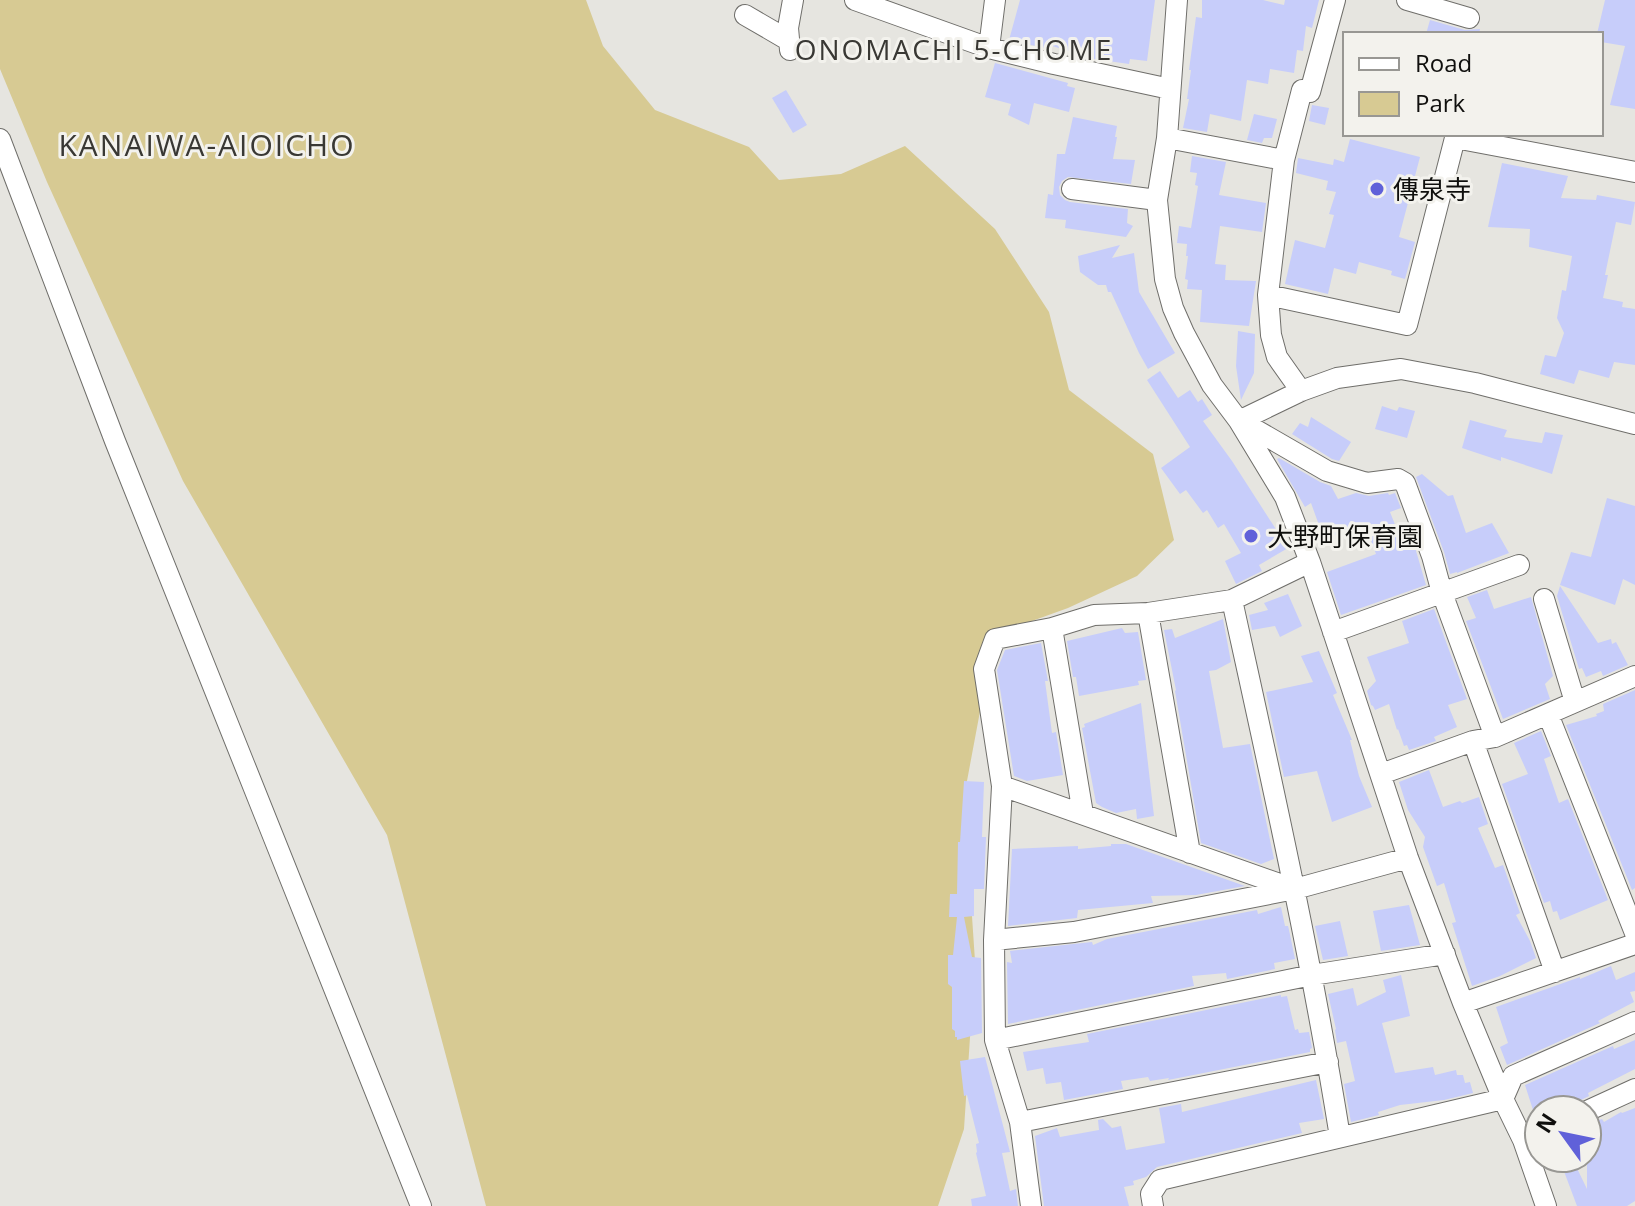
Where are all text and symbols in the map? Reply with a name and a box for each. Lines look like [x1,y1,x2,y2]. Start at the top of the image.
district label: ONOMACHI 5-CHOME [795,30,1113,68]
legend [1343,32,1603,136]
text: Road [1415,46,1472,79]
text: Park [1415,86,1466,119]
district label: KANAIWA-AIOICHO [58,124,356,165]
place label: 傳泉寺 [1393,171,1471,207]
marker: 傳泉寺 [1368,180,1386,198]
place label: 大野町保育園 [1267,518,1423,554]
marker: 大野町保育園 [1242,527,1260,545]
north arrow [1523,1094,1603,1174]
text: N [1528,1107,1563,1138]

